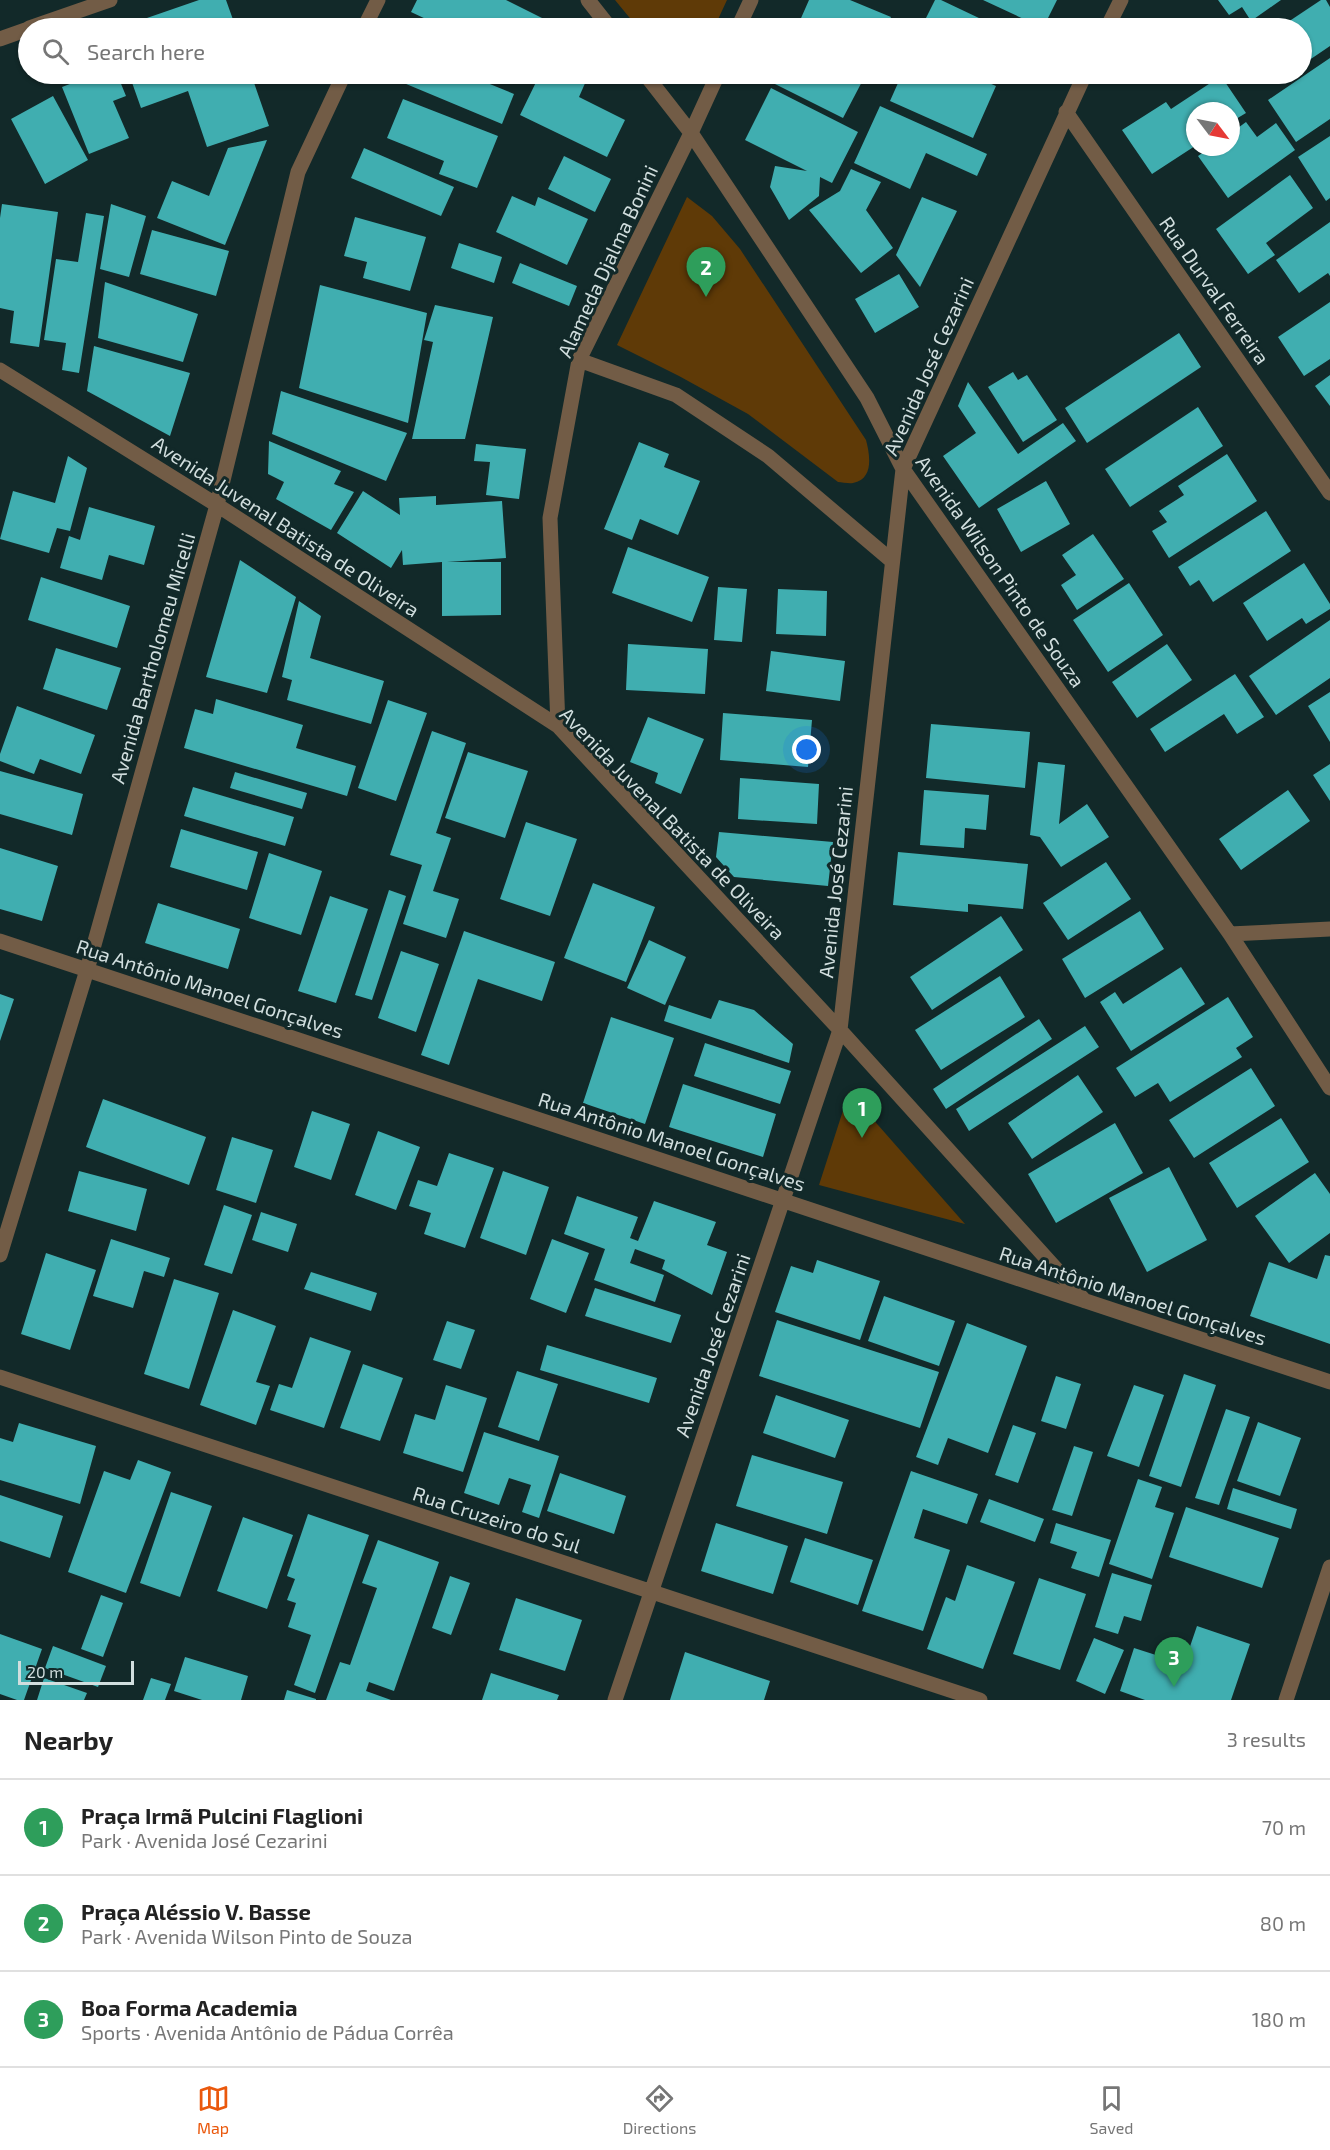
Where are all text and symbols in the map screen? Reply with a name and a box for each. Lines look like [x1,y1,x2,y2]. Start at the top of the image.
search box [18,18,1312,84]
icon: search [39,35,72,68]
text: Search here [87,38,205,64]
north arrow [1186,102,1240,156]
street label: Alameda Djalma Bonini [552,161,662,361]
street label: Rua Durval Ferreira [1155,211,1275,369]
pin: 2 [686,248,726,297]
street label: Avenida José Cezarini [878,273,978,459]
street label: Avenida Juvenal Batista de Oliveira [148,431,424,621]
street label: Avenida Wilson Pinto de Souza [912,450,1090,692]
street label: Avenida Bartholomeu Micelli [105,530,199,786]
street label: Avenida Juvenal Batista de Oliveira [555,702,791,944]
your location [792,735,821,764]
street label: Avenida José Cezarini [813,785,857,979]
street label: Rua Antônio Manoel Gonçalves [73,933,347,1044]
street label: Rua Antônio Manoel Gonçalves [535,1086,809,1197]
pin: 1 [842,1088,882,1138]
street label: Rua Antônio Manoel Gonçalves [996,1240,1270,1351]
street label: Avenida José Cezarini [669,1250,755,1440]
street label: Rua Cruzeiro do Sul [410,1480,584,1558]
pin: 3 [1154,1638,1194,1687]
scale bar [18,1658,134,1686]
text: 20 m [27,1662,63,1681]
text: Nearby [24,1724,113,1755]
text: 3 results [1227,1727,1306,1751]
text: Praça Irmã Pulcini Flaglioni [81,1802,363,1828]
text: 1 [39,1815,48,1839]
text: 70 m [1262,1815,1306,1839]
text: Park · Avenida José Cezarini [81,1828,328,1852]
text: Praça Aléssio V. Basse [81,1898,311,1924]
text: 2 [38,1911,49,1935]
text: 80 m [1260,1911,1306,1935]
text: Park · Avenida Wilson Pinto de Souza [81,1924,412,1948]
text: Boa Forma Academia [81,1994,297,2020]
text: 3 [38,2007,49,2031]
text: 180 m [1252,2007,1306,2031]
text: Sports · Avenida Antônio de Pádua Corrêa [81,2020,454,2044]
tab: Map [197,2082,230,2137]
tab: Directions [623,2082,696,2137]
tab: Saved [1090,2082,1133,2137]

